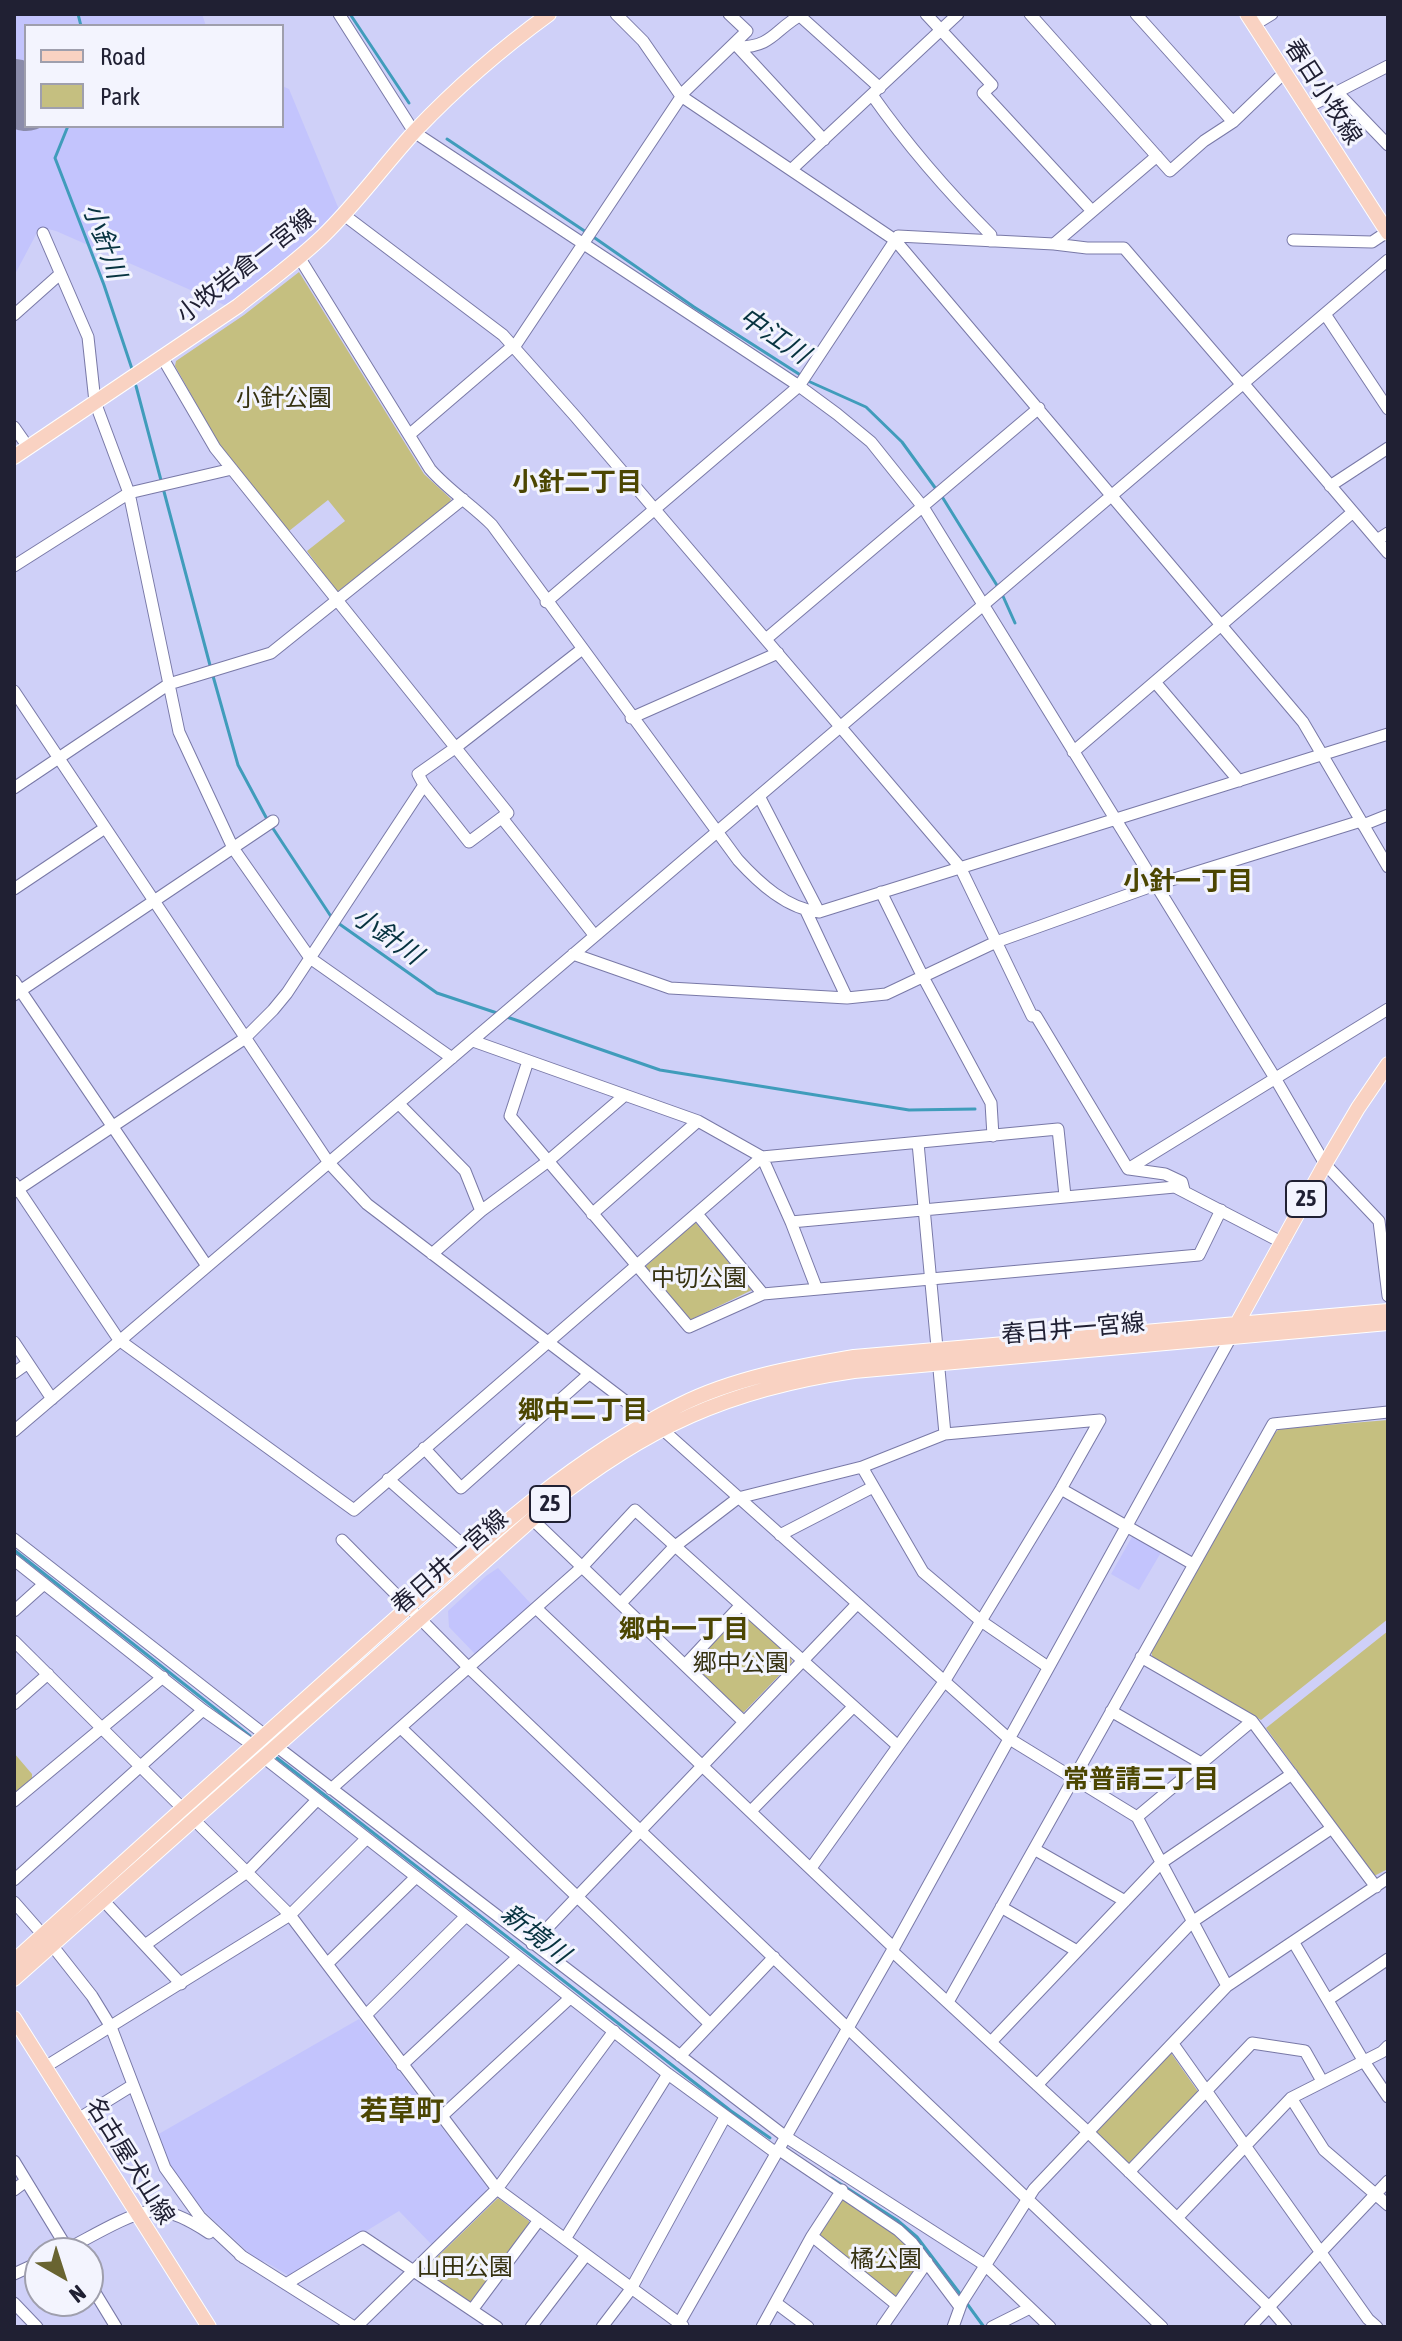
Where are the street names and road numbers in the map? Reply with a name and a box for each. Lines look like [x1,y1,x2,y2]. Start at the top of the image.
street label: 春日小牧線 [1278,34,1368,150]
street label: 小牧岩倉一宮線 [171,203,321,329]
road number: 25 [1286,1181,1326,1217]
street label: 春日井一宮線 [1000,1308,1146,1350]
road number: 25 [530,1486,570,1522]
street label: 春日井一宮線 [386,1504,514,1620]
street label: 名古屋犬山線 [80,2092,180,2230]

